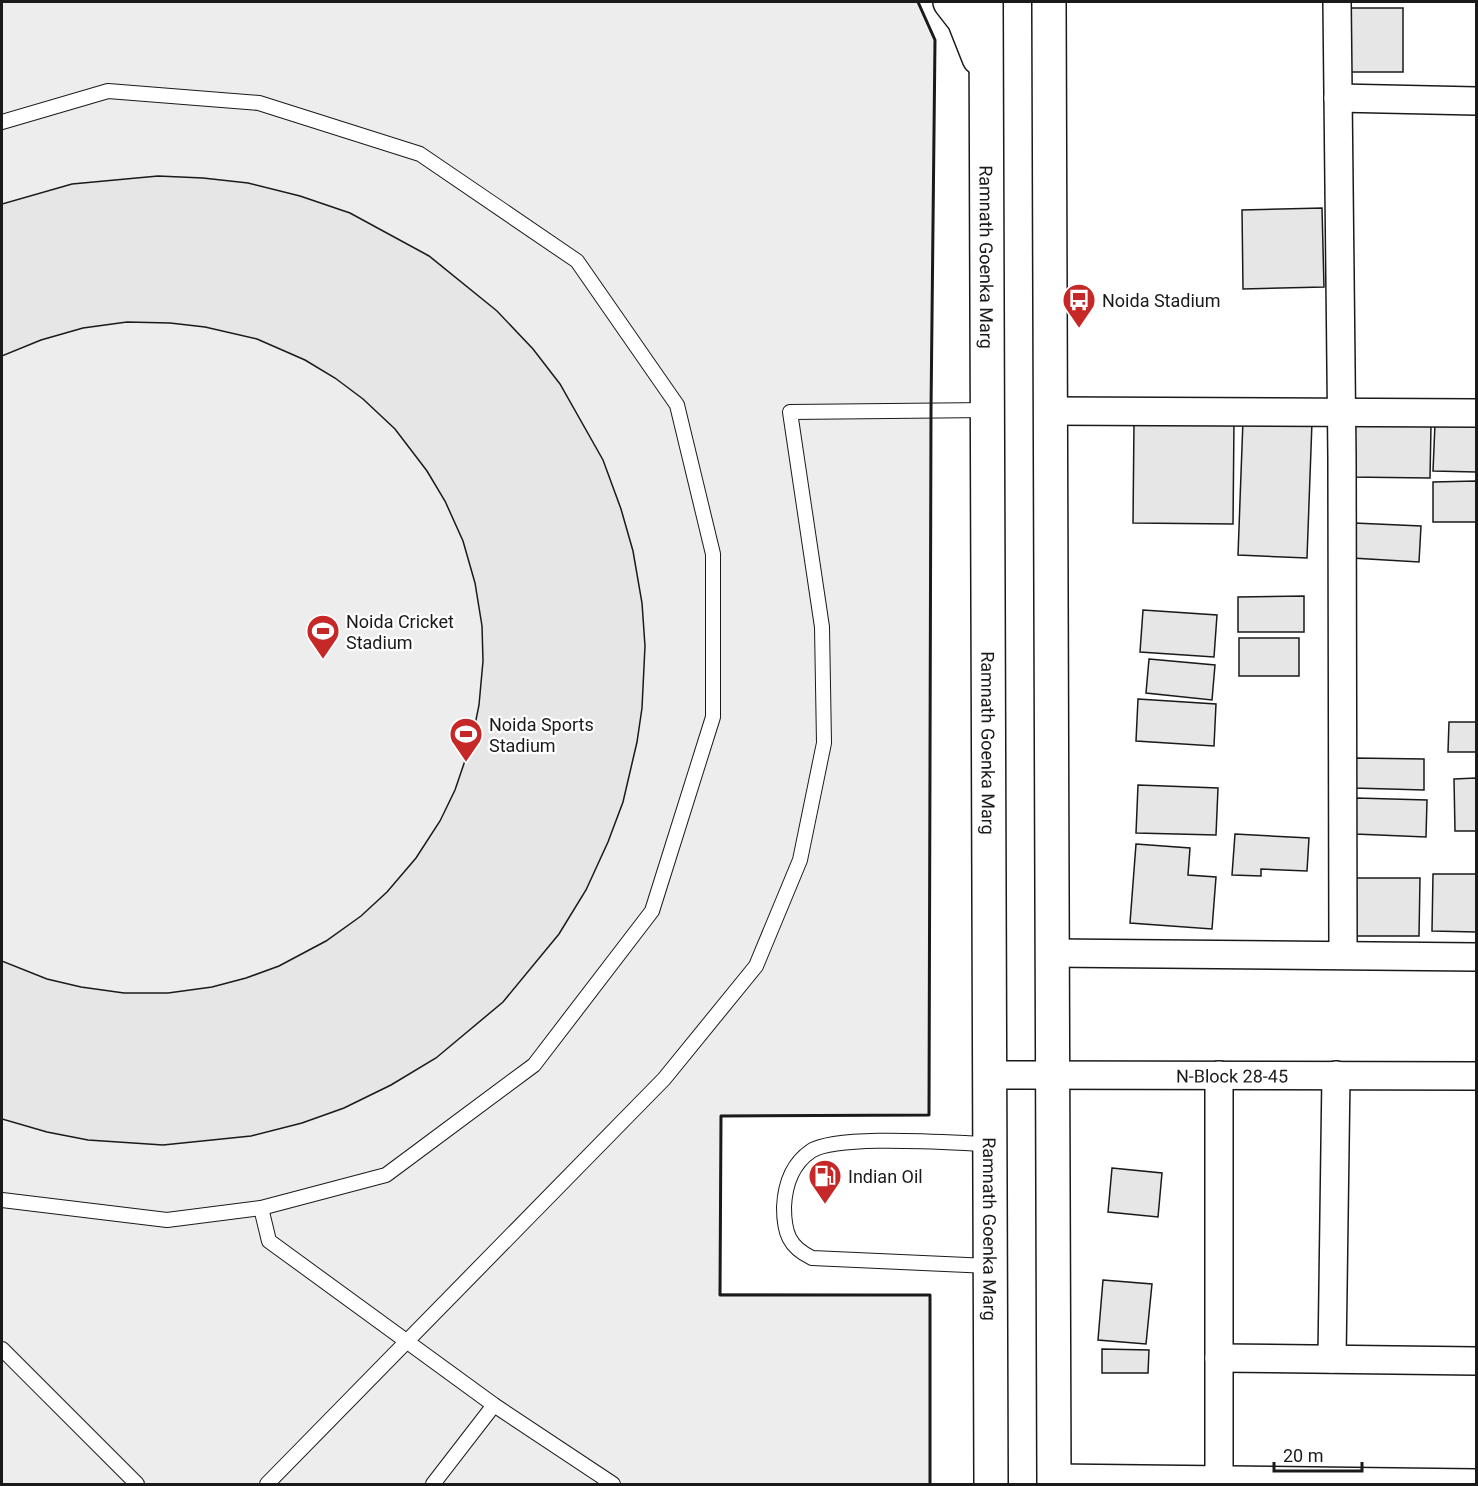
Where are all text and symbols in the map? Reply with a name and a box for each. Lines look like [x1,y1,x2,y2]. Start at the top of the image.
street label: Ramnath Goenka Marg [976,165,998,349]
bus stop icon: Noida Stadium [1061,282,1097,329]
place label: Noida Stadium [1102,290,1221,311]
place label: Noida Cricket Stadium [346,611,454,653]
sports icon: Noida Cricket Stadium [305,613,341,660]
street label: Ramnath Goenka Marg [978,651,999,835]
place label: Noida Sports Stadium [489,714,594,756]
sports icon: Noida Sports Stadium [448,716,484,763]
street label: N-Block 28-45 [1176,1065,1288,1086]
street label: Ramnath Goenka Marg [979,1137,1001,1321]
fuel station icon: Indian Oil [807,1158,843,1205]
place label: Indian Oil [848,1166,923,1187]
scale bar [1274,1435,1362,1473]
text: 20 m [1283,1445,1323,1466]

